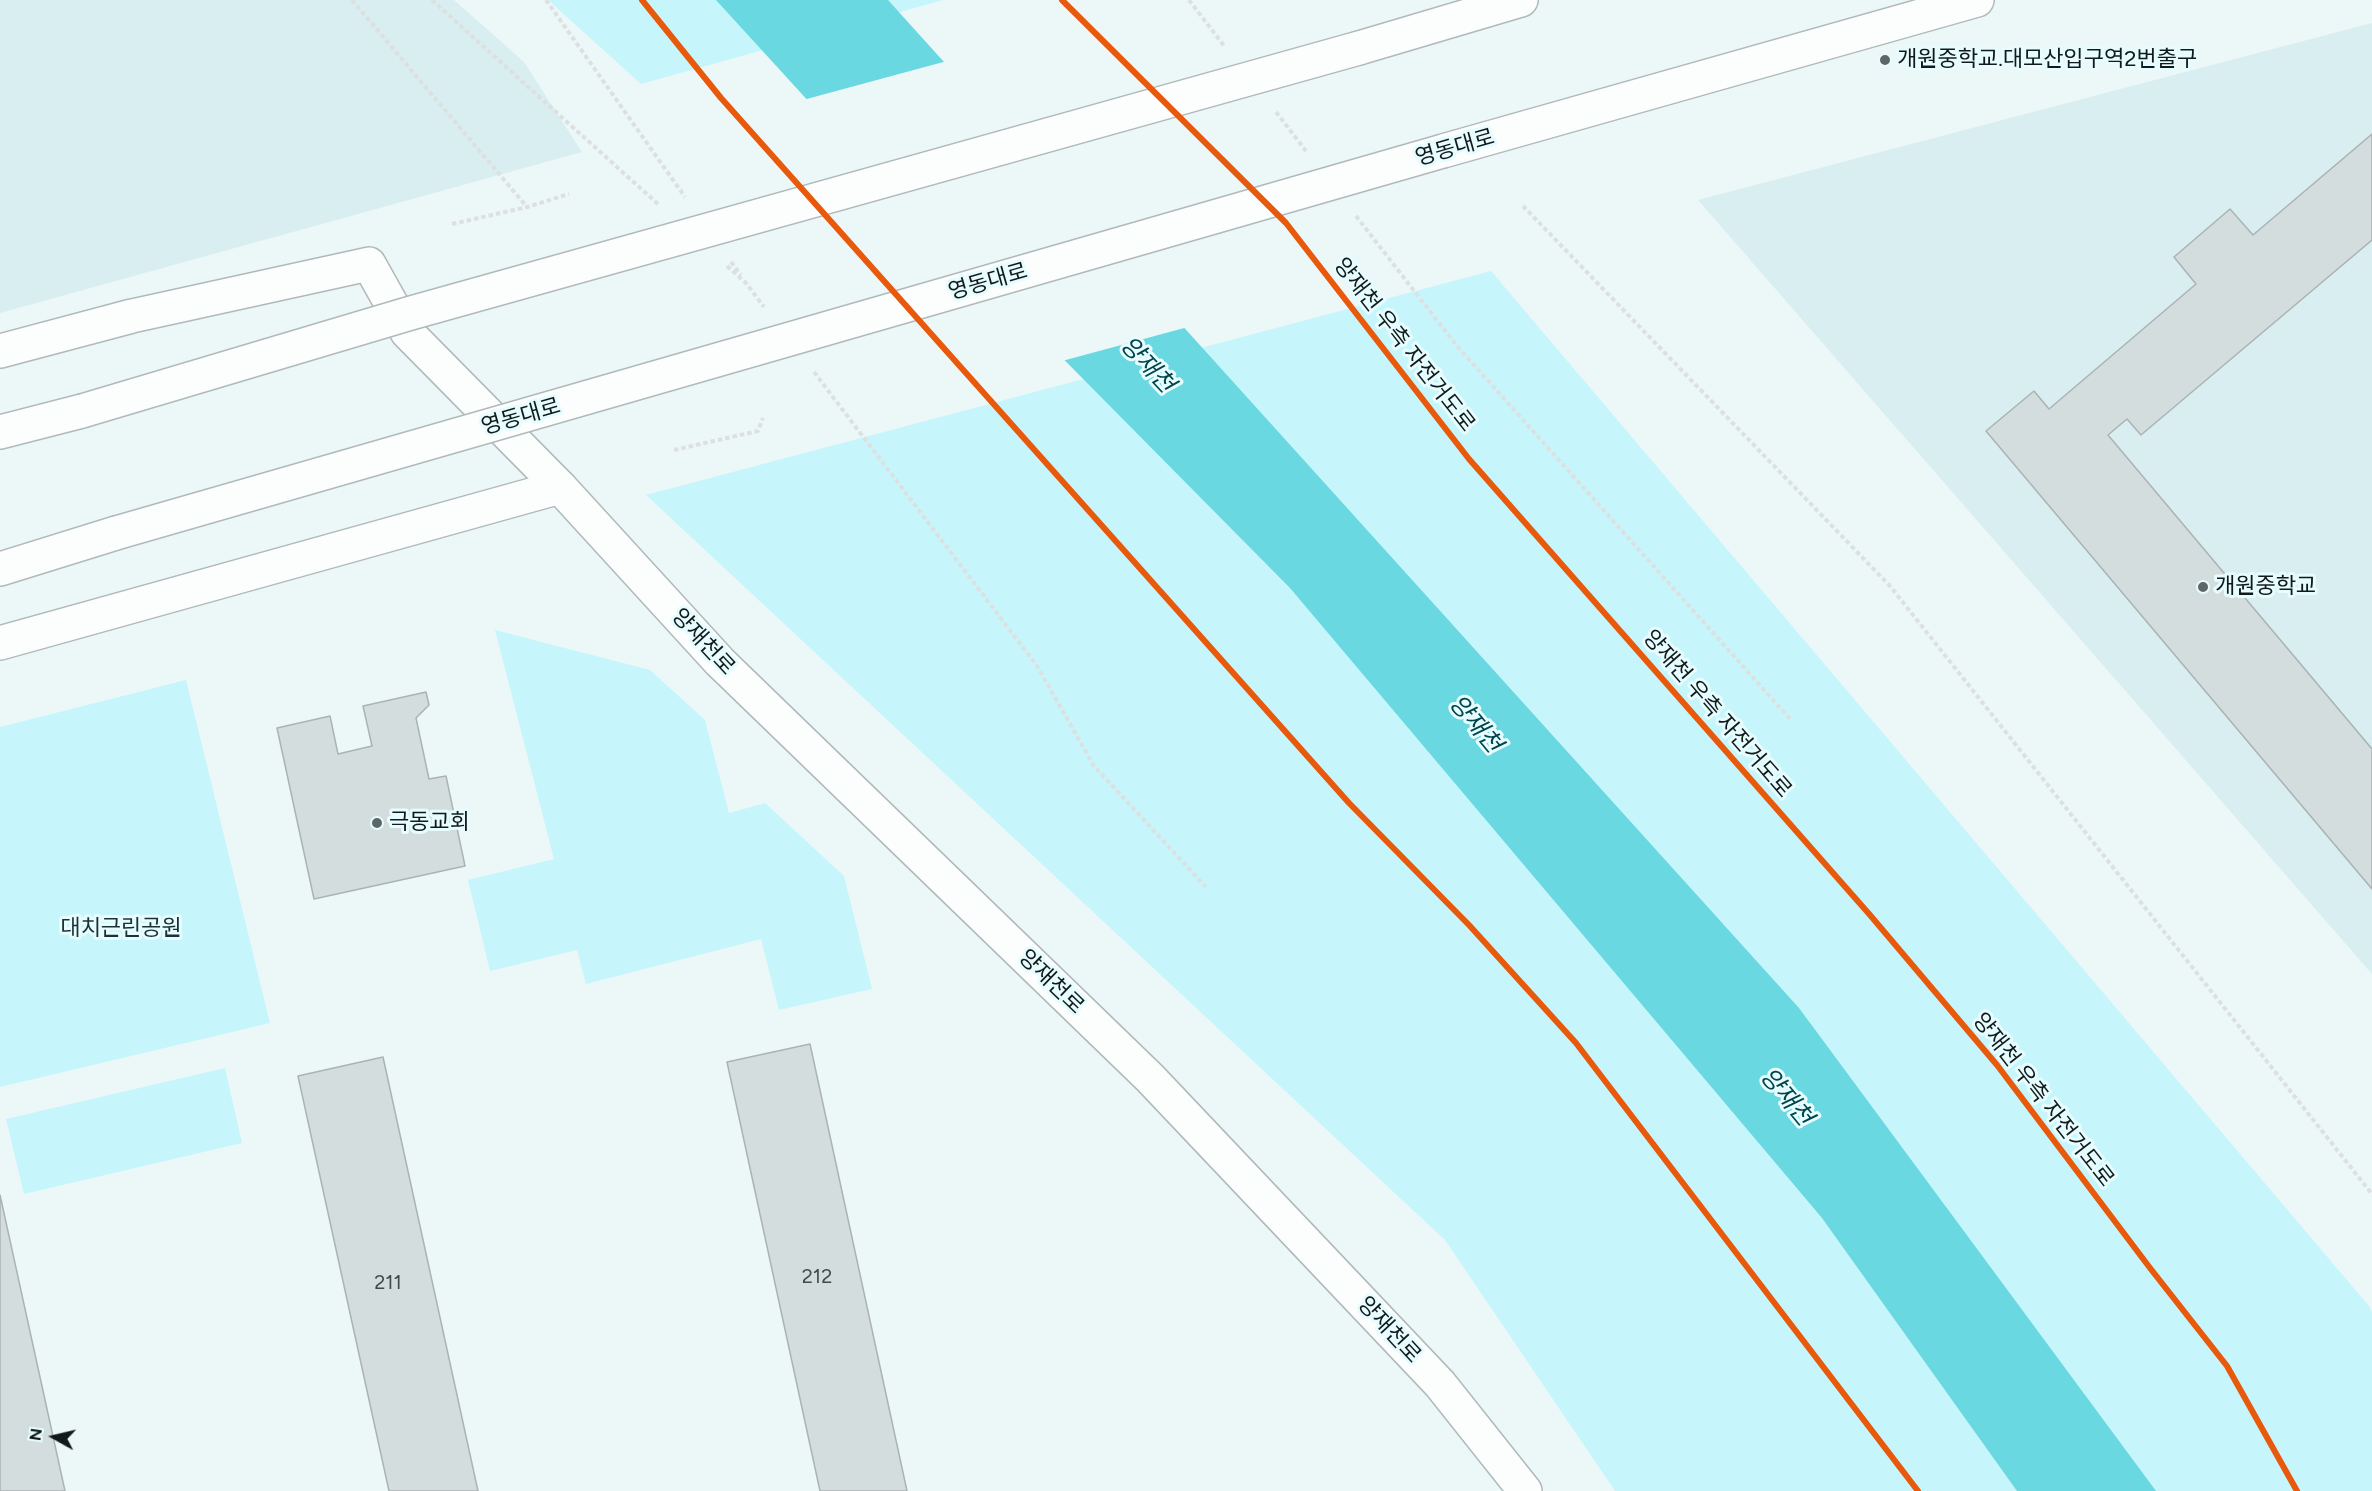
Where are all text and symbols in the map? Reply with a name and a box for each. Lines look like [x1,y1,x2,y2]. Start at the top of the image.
place label: 개원중학교.대모산입구역2번출구 [1897,47,2197,73]
marker: 개원중학교.대모산입구역2번출구 [1878,53,1892,67]
street label: 영동대로 [1412,124,1498,172]
street label: 양재천 우측 자전거도로 [1328,253,1480,437]
street label: 영동대로 [945,258,1031,306]
water label: 양재천 [1114,331,1180,399]
street label: 영동대로 [478,393,564,441]
place label: 개원중학교 [2215,574,2316,600]
marker: 개원중학교 [2196,580,2210,594]
street label: 양재천로 [666,603,740,681]
street label: 양재천 우측 자전거도로 [1637,625,1797,803]
water label: 양재천 [1443,689,1507,759]
place label: 극동교회 [389,810,470,836]
marker: 극동교회 [370,816,384,830]
park label: 대치근린공원 [60,916,182,942]
street label: 양재천로 [1013,944,1089,1020]
street label: 양재천 우측 자전거도로 [1967,1008,2119,1192]
water label: 양재천 [1754,1062,1818,1132]
house number: 212 [802,1265,832,1289]
house number: 211 [374,1271,402,1295]
street label: 양재천로 [1352,1291,1426,1369]
north arrow [24,1407,84,1467]
text: N [25,1427,46,1442]

